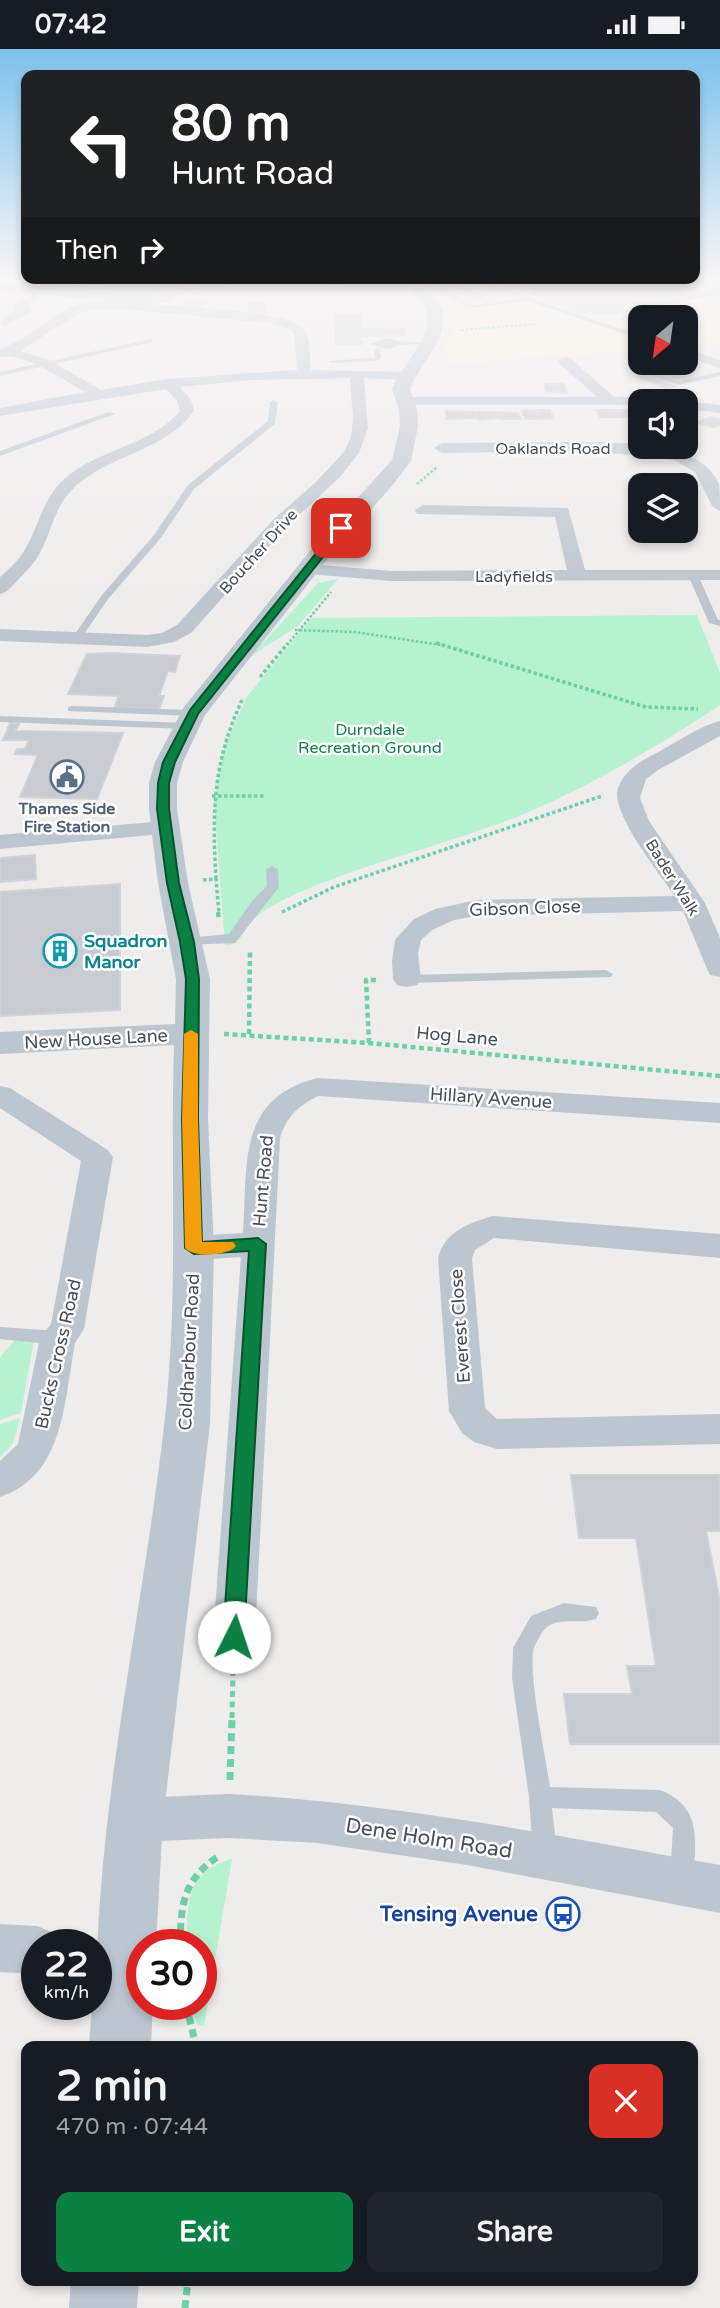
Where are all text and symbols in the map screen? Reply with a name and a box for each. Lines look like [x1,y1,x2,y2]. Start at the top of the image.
text: 07:42 [35,9,107,40]
text: 80 m [171,95,290,154]
icon: left [56,98,147,189]
text: Hunt Road [171,155,334,193]
icon: right [132,231,170,269]
text: Then [56,235,118,266]
north arrow [628,305,698,375]
map controls [628,305,698,543]
button: sound [628,389,698,459]
street label: Oaklands Road [495,439,611,459]
button: layers [628,473,698,543]
pin [311,498,371,558]
street label: Boucher Drive [215,505,302,598]
icon: arrive [322,509,360,547]
street label: Ladyfields [475,567,553,587]
park label: Durndale Recreation Ground [298,720,442,758]
public building icon: Thames Side Fire Station [48,758,86,796]
place label: Thames Side Fire Station [18,799,115,837]
street label: Bader Walk [641,835,704,920]
street label: Gibson Close [469,895,581,921]
place label: Squadron Manor [84,930,167,973]
building icon: Squadron Manor [41,932,79,970]
street label: Hog Lane [415,1021,499,1051]
street label: New House Lane [24,1024,168,1054]
street label: Hillary Avenue [429,1083,553,1113]
street label: Hunt Road [248,1134,278,1228]
street label: Everest Close [445,1268,475,1384]
street label: Coldharbour Road [174,1273,204,1431]
street label: Bucks Cross Road [30,1277,86,1431]
position arrow [197,1600,271,1674]
street label: Dene Holm Road [344,1813,514,1864]
bus stop icon: Tensing Avenue [544,1895,582,1933]
place label: Tensing Avenue [379,1902,538,1927]
speed limit sign: 30 [126,1929,217,2020]
text: 22 [45,1944,88,1986]
text: km/h [44,1981,89,2003]
text: 2 min [56,2061,168,2112]
button: close [589,2064,663,2138]
text: 470 m · 07:44 [56,2113,208,2141]
button: Exit [56,2192,353,2272]
button: Share [367,2192,663,2272]

